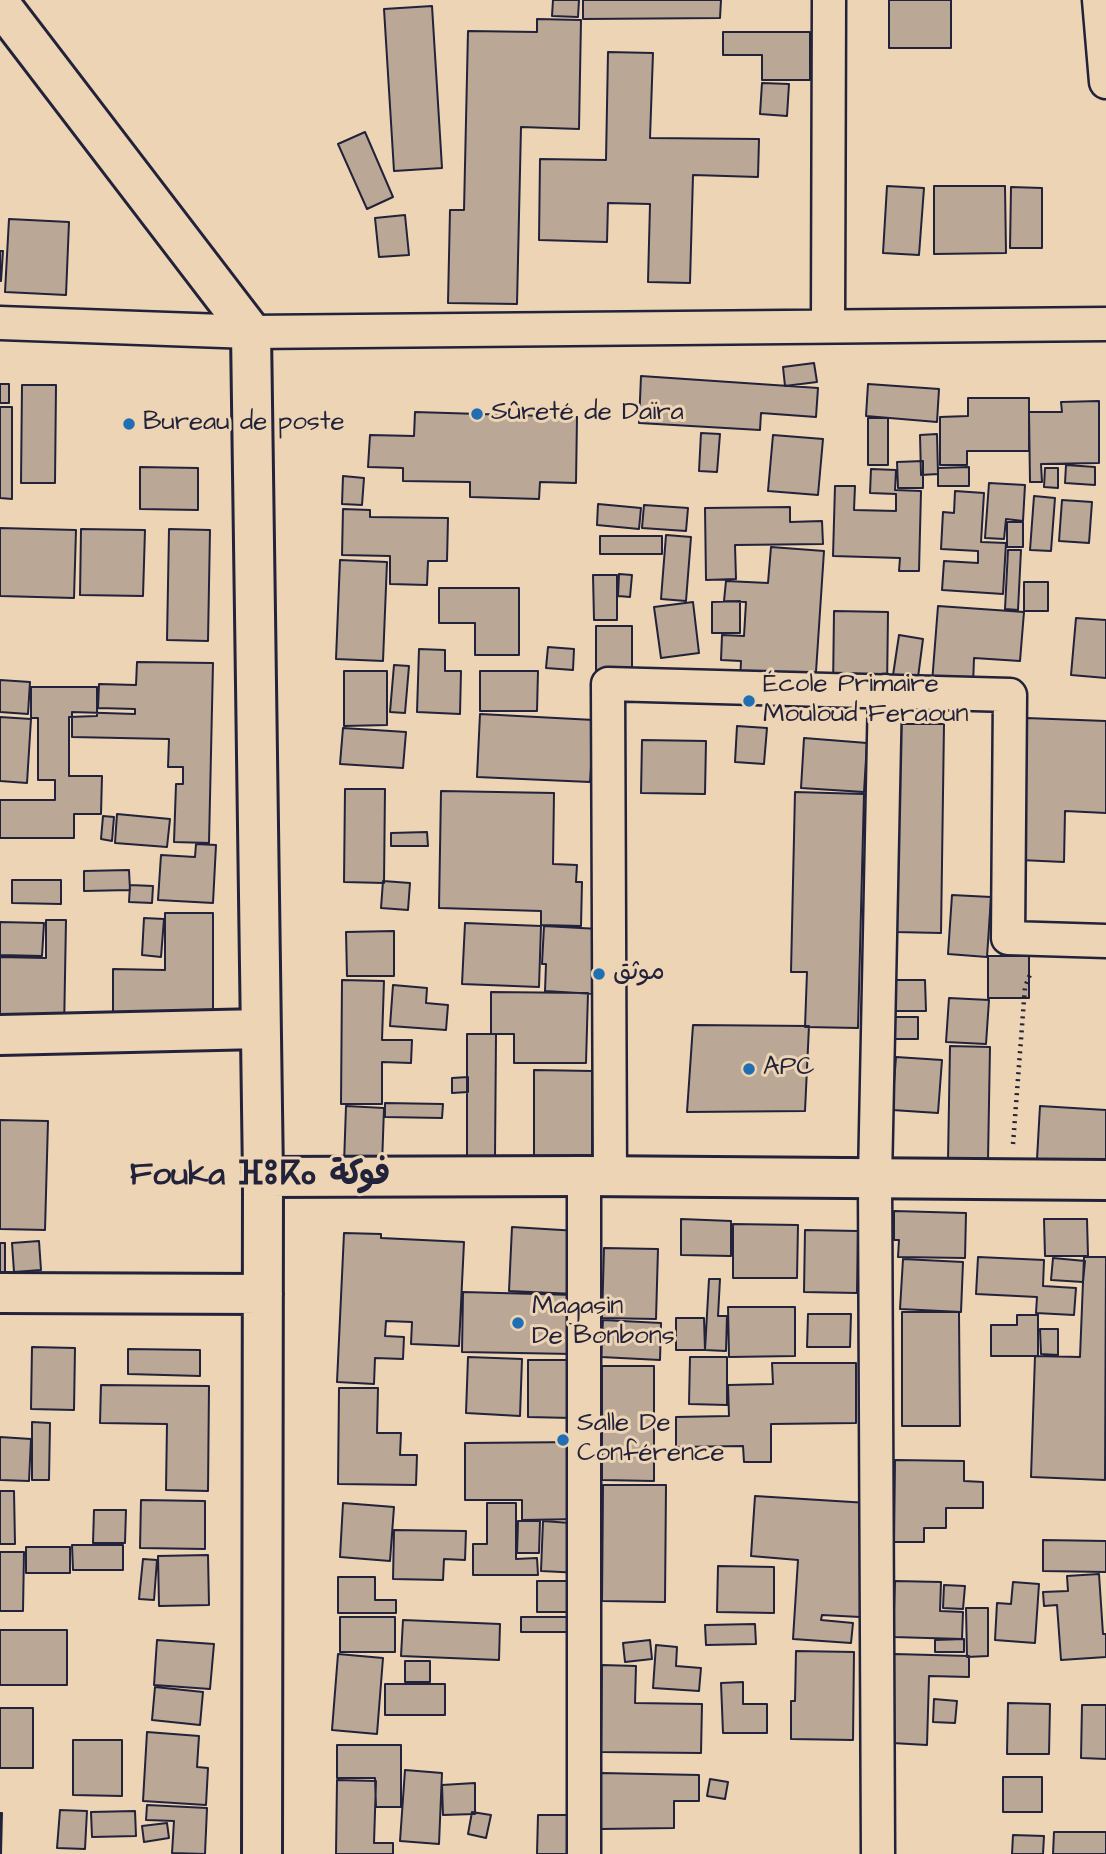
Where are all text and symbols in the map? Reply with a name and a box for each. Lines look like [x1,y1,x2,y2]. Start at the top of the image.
place label: Sûreté de Daïra [491,398,684,430]
marker: Sûreté de Daïra [469,406,485,422]
place label: Bureau de poste [143,408,344,440]
marker: Bureau de poste [121,416,137,432]
place label: École Primaire Mouloud Feraoun [763,670,968,732]
marker: École Primaire Mouloud Feraoun [741,693,757,709]
place label: موثق [613,958,665,990]
marker: موثق [591,966,607,982]
place label: APC [763,1053,815,1085]
marker: APC [741,1061,757,1077]
district label: Fouka ⴼⵓⴽⴰ فوكة [130,1157,390,1197]
place label: Magasin De Bonbons [532,1292,675,1354]
marker: Magasin De Bonbons [510,1315,526,1331]
place label: Salle De Conférence [577,1409,724,1470]
marker: Salle De Conférence [555,1432,571,1448]

